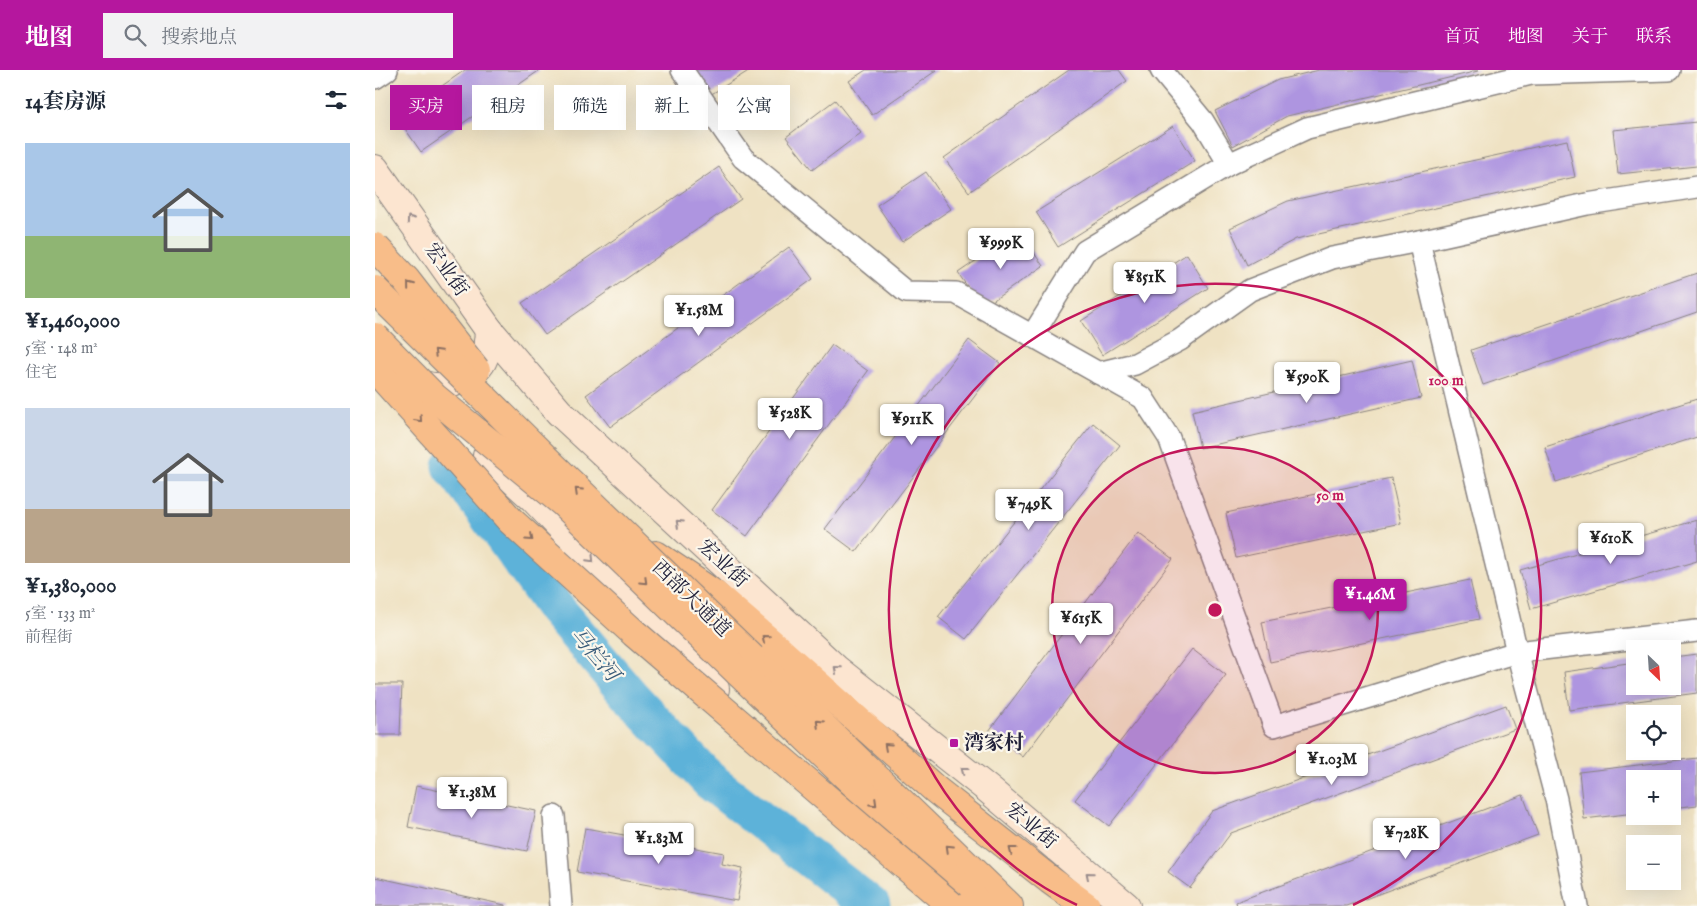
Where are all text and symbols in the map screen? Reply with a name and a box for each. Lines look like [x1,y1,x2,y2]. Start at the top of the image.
search box [103,13,453,58]
icon: search [121,21,149,49]
text: 地图 [25,23,73,54]
text: 搜索地点 [161,26,237,50]
text: 首页 [1444,26,1480,49]
text: 地图 [1508,26,1544,49]
text: 关于 [1572,26,1608,49]
text: 联系 [1636,26,1672,49]
chip: 买房 [390,85,462,130]
chip: 租房 [472,85,544,130]
chip: 筛选 [554,85,626,130]
chip: 新上 [636,85,708,130]
chip: 公寓 [718,85,790,130]
icon: filters [322,86,350,114]
text: 14套房源 [25,89,106,116]
icon: home [143,175,233,265]
one-way arrow [407,215,416,225]
pin: ¥999K [966,228,1036,270]
text: ¥999K [979,234,1023,254]
street label: 宏业街 [419,238,473,302]
pin: ¥851K [1110,262,1180,304]
text: ¥851K [1124,268,1166,288]
one-way arrow [407,282,415,291]
pin: ¥1.58M [658,294,740,337]
text: ¥1.58M [675,301,723,321]
text: ¥1,460,000 [25,308,120,335]
text: 5室 · 148 m² [25,339,98,359]
one-way arrow [434,349,443,358]
pin: ¥590K [1272,362,1342,404]
text: 住宅 [25,363,57,383]
text: ¥590K [1285,368,1329,388]
text: 100 m [1428,371,1464,390]
pin: ¥528K [755,398,825,440]
text: ¥528K [769,404,811,424]
pin: ¥911K [877,404,947,446]
text: ¥911K [891,410,933,430]
one-way arrow [413,413,422,422]
icon: home [143,440,233,530]
text: 50 m [1316,486,1344,505]
one-way arrow [575,488,584,497]
pin: ¥749K [994,488,1064,531]
text: ¥749K [1006,495,1052,515]
one-way arrow [675,520,684,529]
pin: ¥610K [1576,522,1646,565]
text: ¥610K [1589,529,1633,549]
one-way arrow [524,532,533,541]
street label: 宏业街 [693,534,753,594]
one-way arrow [585,553,594,562]
street label: 西部大通道 [646,555,736,643]
text: ¥1,380,000 [25,573,117,600]
one-way arrow [639,576,648,585]
pin: ¥1.46M [1329,578,1411,621]
text: ¥1.46M [1345,585,1395,605]
centre of rings [1206,601,1224,619]
pin: ¥615K [1046,602,1116,645]
text: 5室 · 133 m² [25,604,96,624]
text: ¥615K [1060,609,1102,629]
water label: 马栏河 [563,622,627,691]
text: 前程街 [25,628,73,648]
one-way arrow [762,635,771,644]
north arrow [1626,640,1681,695]
map controls [1626,640,1681,890]
one-way arrow [833,666,842,675]
button: locate [1626,705,1681,760]
one-way arrow [816,720,825,729]
place label: 湾家村 [964,731,1024,756]
marker: 湾家村 [948,737,960,749]
one-way arrow [883,743,892,752]
pin: ¥1.03M [1291,744,1373,786]
text: ¥1.03M [1307,750,1357,770]
one-way arrow [961,768,970,776]
button: + [1626,770,1681,825]
pin: ¥1.38M [431,776,513,819]
text: ¥1.38M [448,783,496,803]
one-way arrow [868,797,877,806]
street label: 宏业街 [1000,797,1062,855]
pin: ¥728K [1371,818,1441,860]
pin: ¥1.83M [618,822,700,865]
text: ¥728K [1384,824,1428,844]
text: ¥1.83M [635,829,683,849]
button: − [1626,835,1681,890]
one-way arrow [946,845,955,854]
one-way arrow [1008,846,1017,855]
one-way arrow [1085,871,1094,880]

